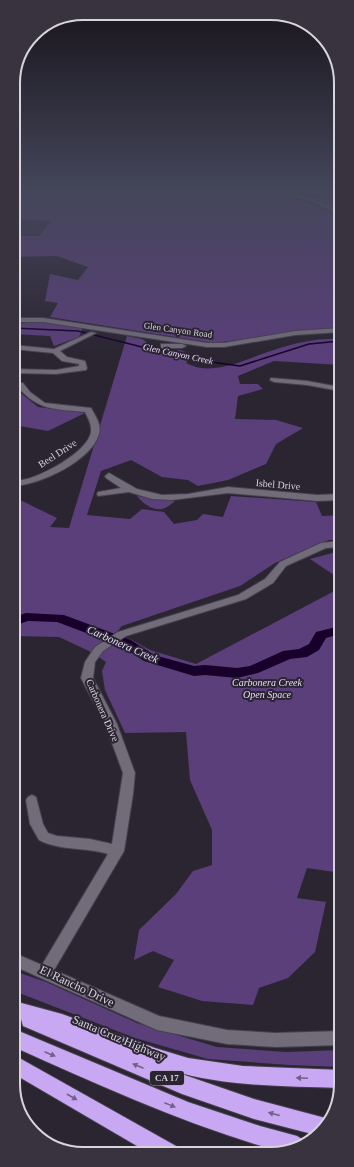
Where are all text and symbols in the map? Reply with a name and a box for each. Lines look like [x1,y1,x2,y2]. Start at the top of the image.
street label: Glen Canyon Road [143,320,213,340]
water label: Glen Canyon Creek [142,342,215,366]
street label: Beel Drive [36,437,79,470]
street label: Isbel Drive [255,477,301,492]
water label: Carbonera Creek [85,623,162,666]
street label: Carbonera Drive [84,677,121,744]
park label: Carbonera Creek Open Space [232,677,303,700]
street label: El Rancho Drive [37,963,117,1009]
street label: Santa Cruz Highway [70,1012,168,1064]
one-way arrow [44,1051,56,1057]
one-way arrow [132,1063,144,1070]
road number: CA 17 [150,1071,184,1085]
one-way arrow [296,1074,308,1081]
one-way arrow [66,1094,78,1101]
one-way arrow [164,1102,176,1108]
one-way arrow [267,1111,280,1117]

